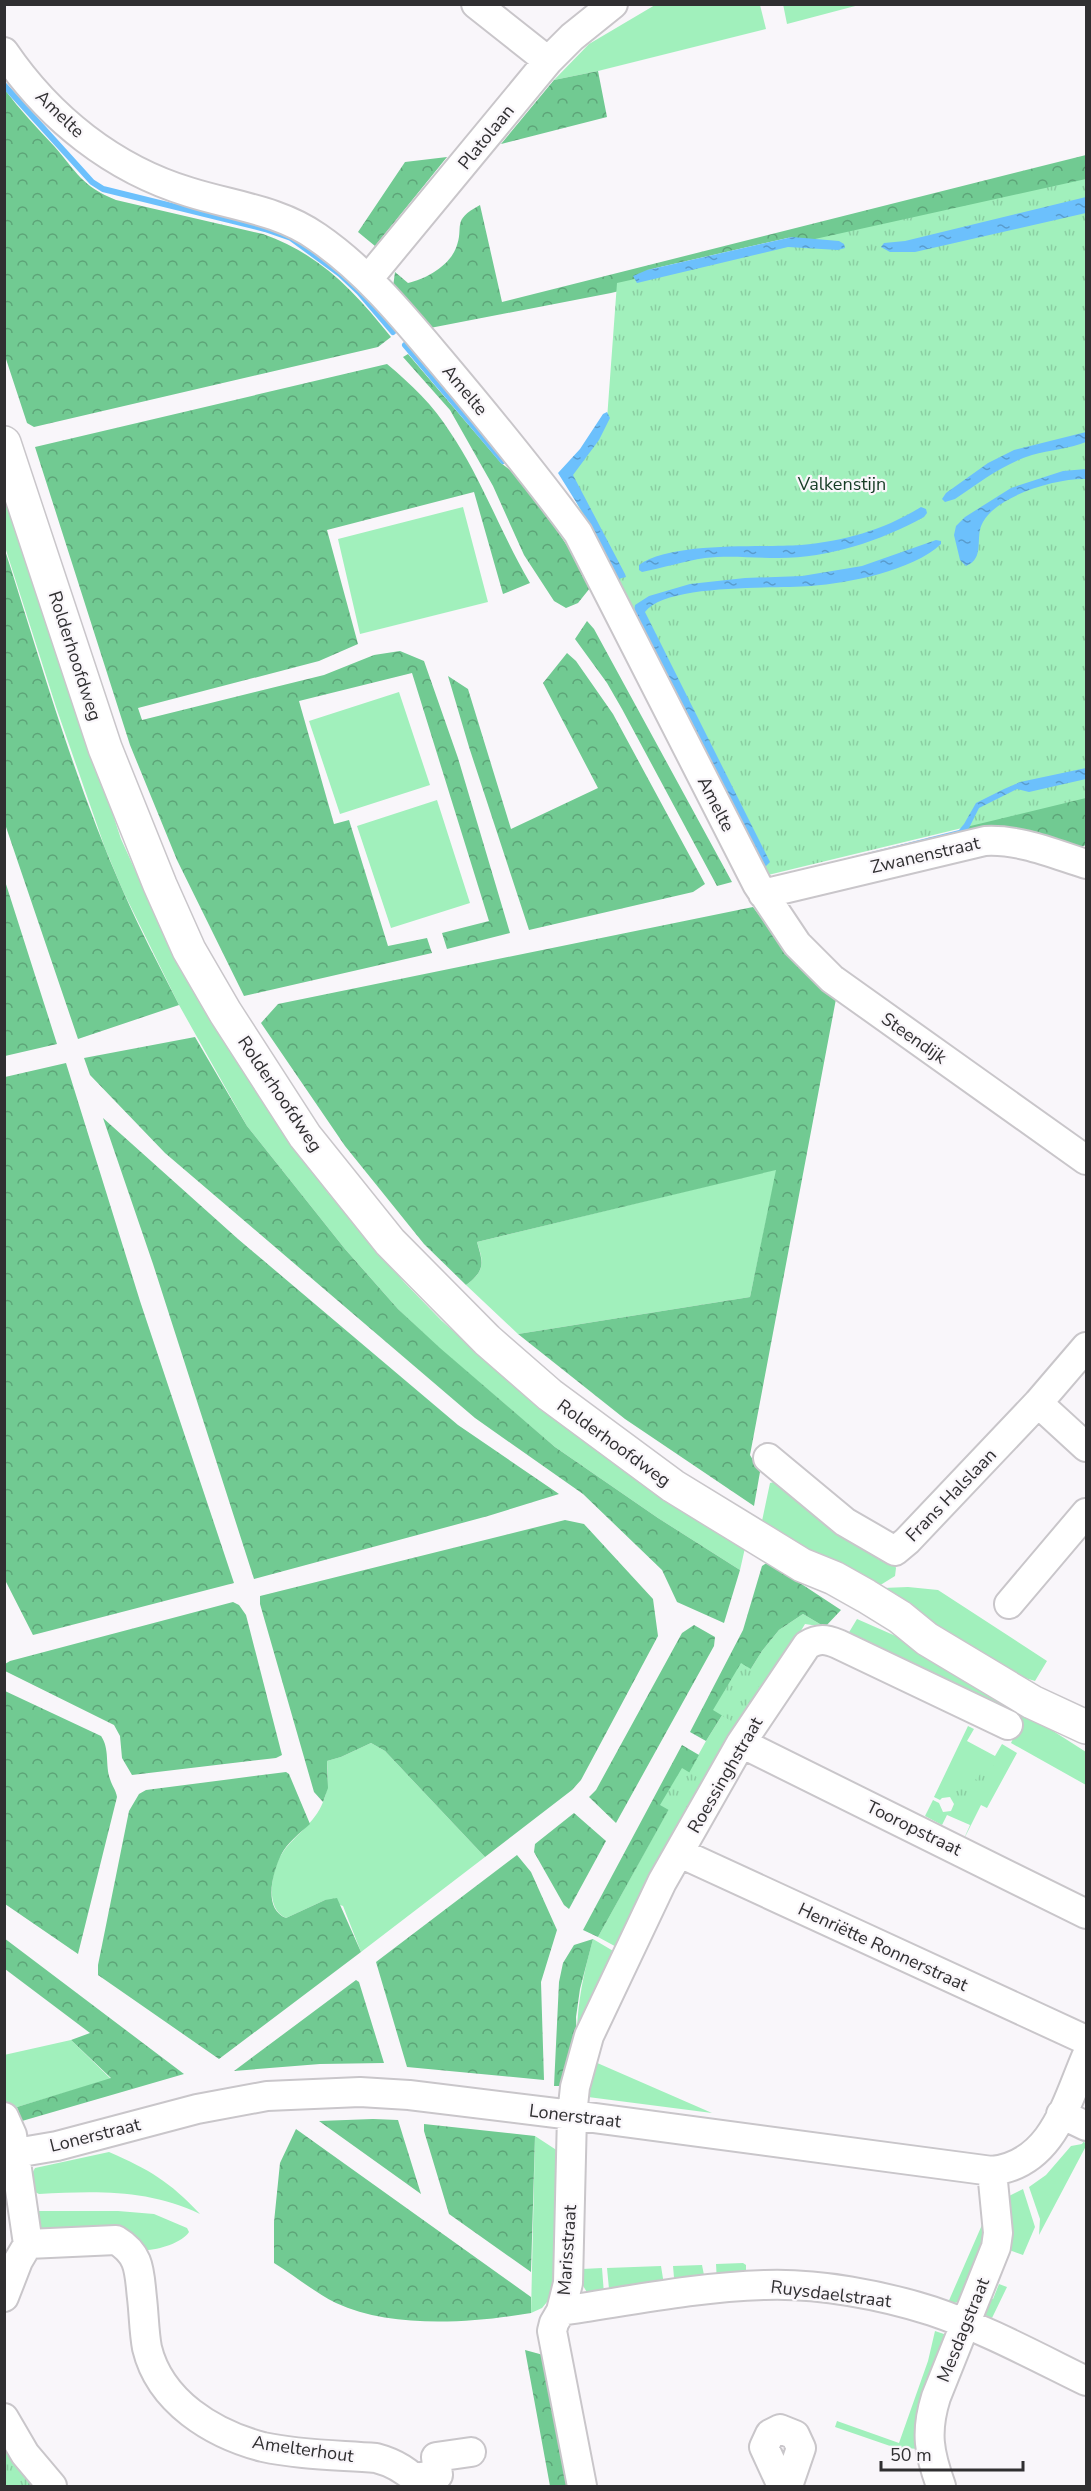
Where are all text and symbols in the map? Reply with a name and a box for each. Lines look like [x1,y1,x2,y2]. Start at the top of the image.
street label: Amelte [30,85,90,143]
street label: Platolaan [452,99,520,175]
street label: Amelte [437,360,493,420]
park label: Valkenstijn [797,472,886,496]
street label: Rolderhoofdweg [43,588,107,724]
street label: Amelte [692,772,740,836]
street label: Zwanenstraat [868,831,983,879]
street label: Steendijk [877,1007,952,1070]
street label: Rolderhoofdweg [232,1031,328,1157]
street label: Rolderhoofdweg [552,1394,676,1492]
street label: Frans Halslaan [900,1443,1002,1547]
street label: Roessinghstraat [682,1712,768,1838]
street label: Tooropstraat [862,1795,966,1862]
street label: Henriëtte Ronnerstraat [794,1897,973,1997]
street label: Lonerstraat [528,2098,623,2134]
street label: Lonerstraat [47,2112,143,2158]
street label: Marisstraat [552,2203,582,2296]
street label: Mesdagstraat [931,2273,995,2386]
street label: Ruysdaelstraat [769,2275,893,2313]
street label: Amelterhout [251,2430,356,2468]
scale bar [881,2434,1024,2472]
text: 50 m [890,2443,932,2467]

